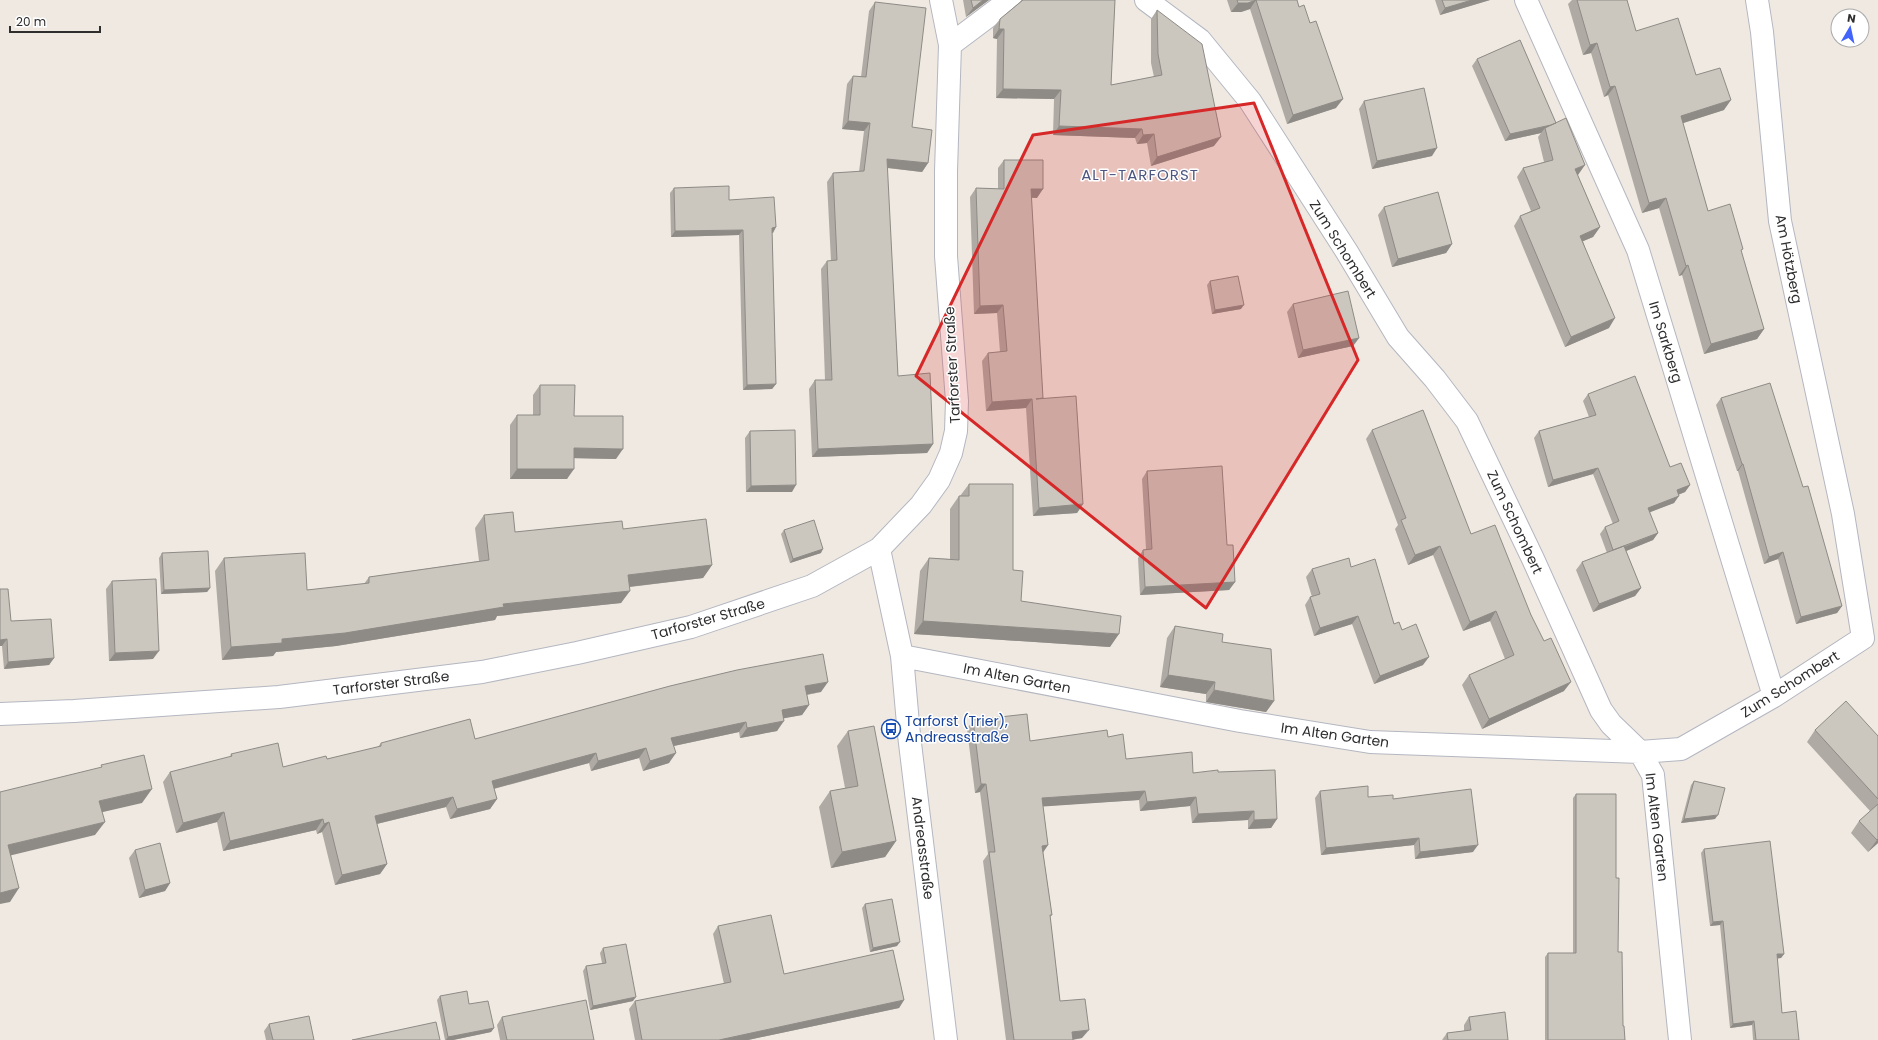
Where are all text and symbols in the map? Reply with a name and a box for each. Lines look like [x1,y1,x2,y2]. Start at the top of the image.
scale bar [10,8,100,34]
north arrow [1830,8,1870,48]
text: N [1846,10,1857,27]
text: 20 m [16,13,46,30]
district label: ALT-TARFORST [1081,164,1199,185]
street label: Zum Schombert [1305,196,1381,302]
street label: Am Hötzberg [1771,213,1807,305]
street label: Im Sarkberg [1644,299,1688,385]
street label: Tarforster Straße [939,306,965,424]
street label: Zum Schombert [1482,467,1548,577]
street label: Tarforster Straße [649,593,767,645]
street label: Zum Schombert [1737,646,1843,722]
street label: Im Alten Garten [961,658,1073,698]
street label: Tarforster Straße [332,666,451,700]
place label: Tarforst (Trier), Andreasstraße [905,711,1009,747]
street label: Im Alten Garten [1279,717,1391,753]
bus stop icon: Tarforst (Trier), Andreasstraße [880,718,902,740]
street label: Im Alten Garten [1640,772,1674,882]
street label: Andreasstraße [907,795,939,901]

